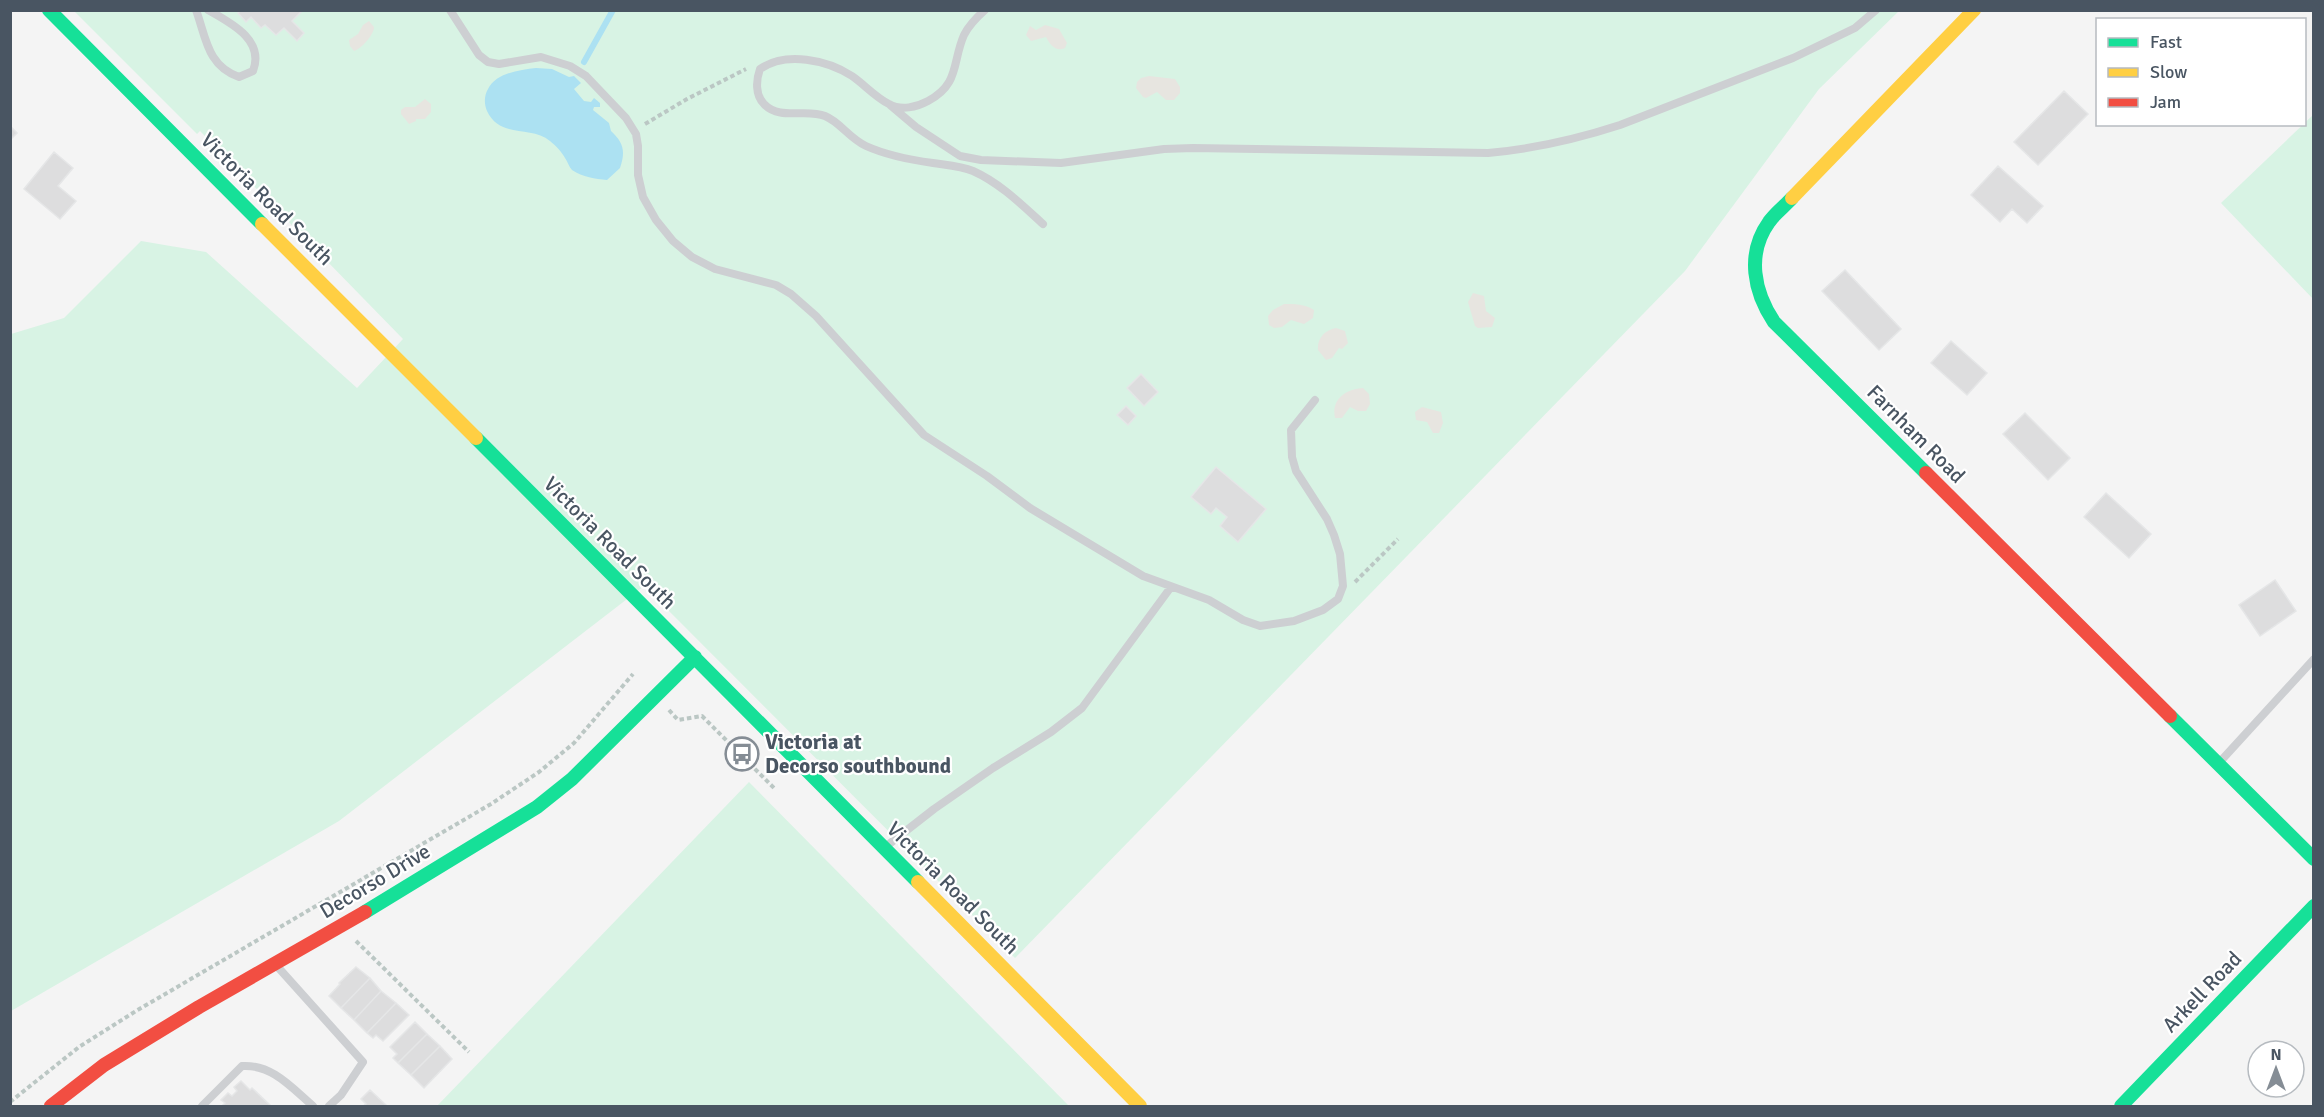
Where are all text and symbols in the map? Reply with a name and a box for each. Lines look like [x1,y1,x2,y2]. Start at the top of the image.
legend [2096,18,2306,126]
text: Fast [2150,31,2182,53]
text: Slow [2150,61,2187,83]
text: Jam [2150,91,2181,113]
street label: Victoria Road South [195,127,339,271]
street label: Farnham Road [1861,379,1971,489]
street label: Victoria Road South [538,471,682,615]
place label: Victoria at Decorso southbound [765,729,951,779]
bus stop icon: Victoria at Decorso southbound [724,736,760,772]
street label: Victoria Road South [881,816,1025,960]
street label: Decorso Drive [315,838,435,924]
street label: Arkell Road [2157,946,2247,1038]
north arrow [2246,1039,2306,1099]
text: N [2270,1045,2282,1065]

